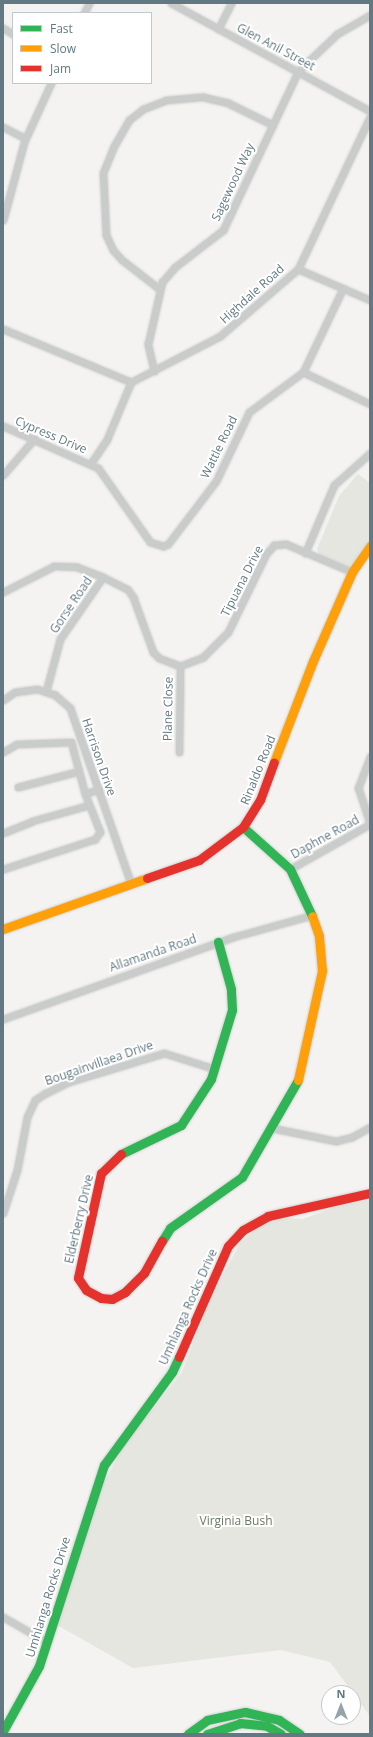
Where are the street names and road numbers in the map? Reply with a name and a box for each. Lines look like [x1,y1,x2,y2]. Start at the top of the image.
street label: Glen Anil Street [234,20,318,74]
street label: Sagewood Way [209,141,257,223]
street label: Highdale Road [217,261,287,327]
street label: Cypress Drive [13,413,89,457]
street label: Wattle Road [198,413,240,481]
street label: Tipuana Drive [218,543,266,619]
street label: Gorse Road [47,574,95,636]
street label: Plane Close [160,677,176,741]
street label: Harrison Drive [79,716,119,798]
street label: Rinaldo Road [238,733,278,807]
street label: Daphne Road [288,812,362,862]
street label: Allamanda Road [108,931,198,975]
street label: Bougainvillaea Drive [43,1038,155,1088]
street label: Elderberry Drive [62,1173,96,1265]
street label: Umhlanga Rocks Drive [156,1247,220,1367]
street label: Umhlanga Rocks Drive [23,1535,73,1659]

